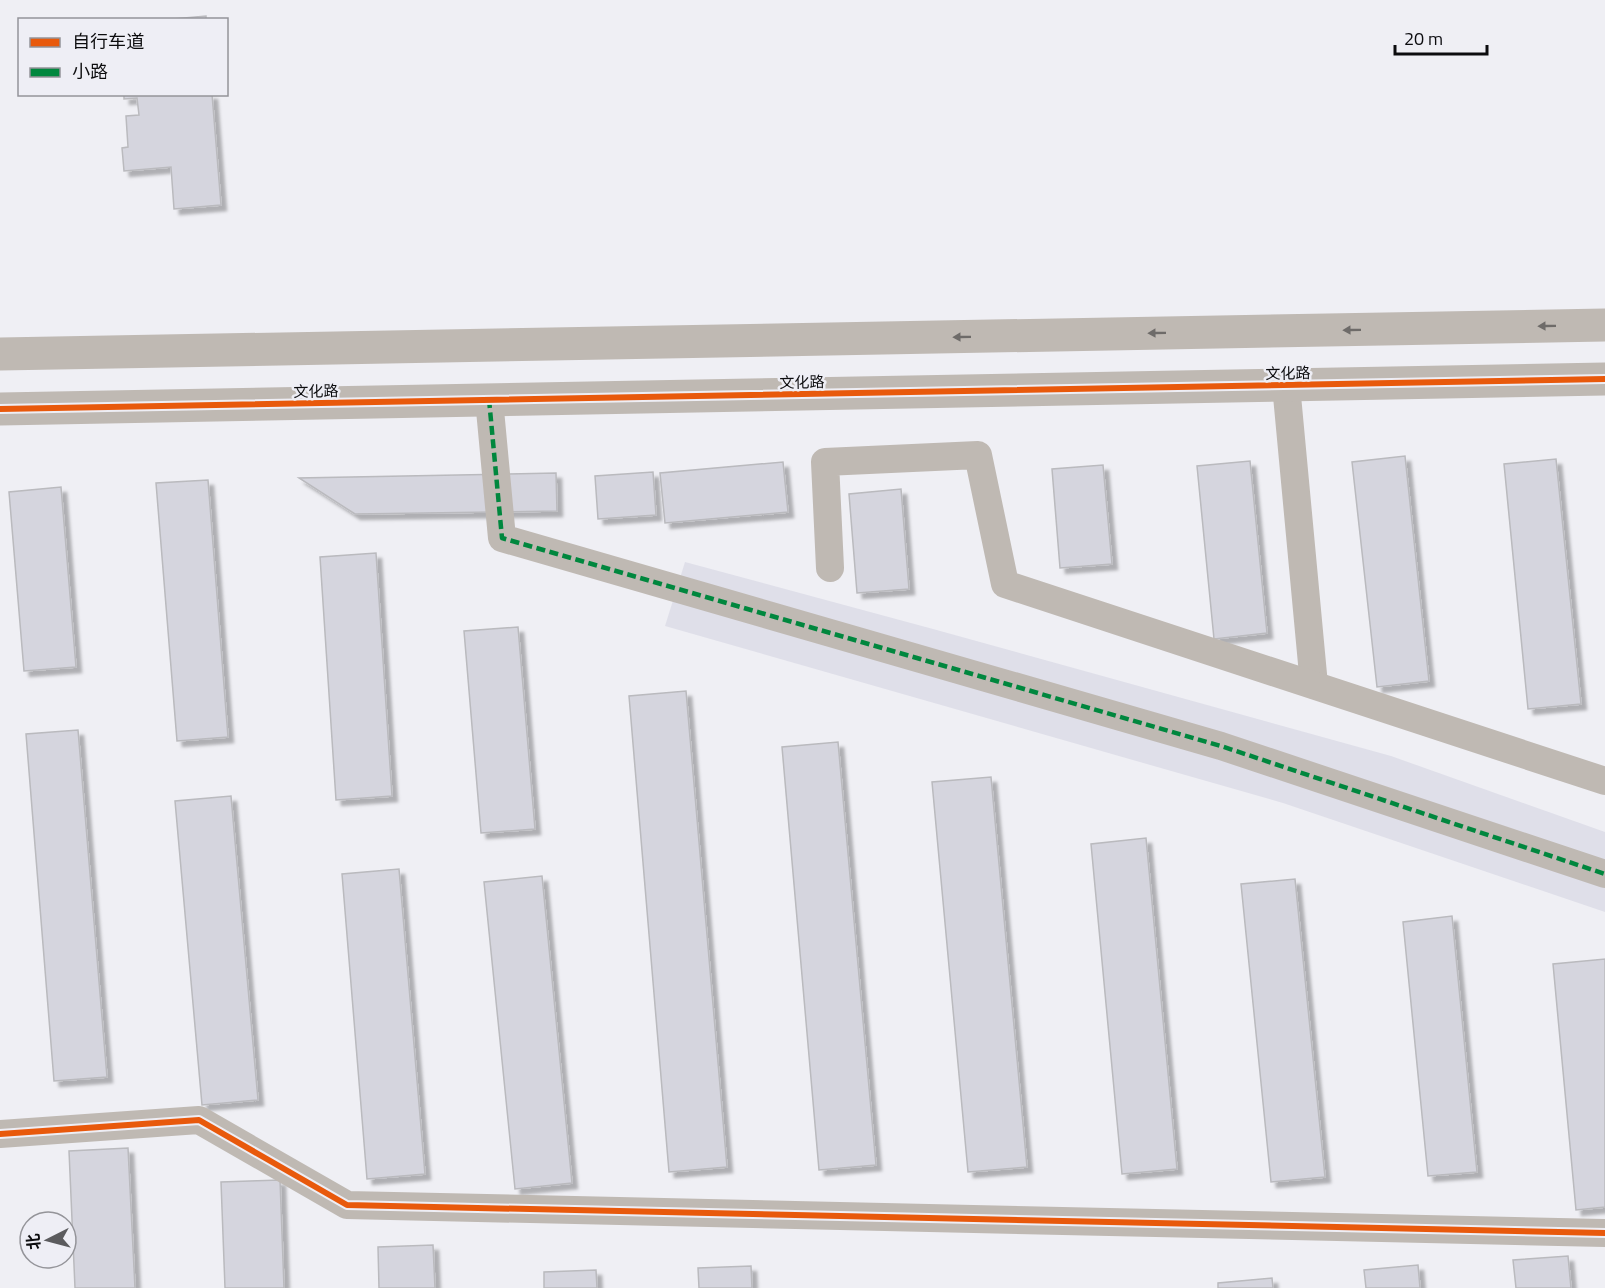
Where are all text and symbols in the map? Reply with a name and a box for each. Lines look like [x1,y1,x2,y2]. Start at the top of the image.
legend [18,18,228,96]
scale bar [1395,18,1486,56]
text: 20 m [1404,25,1443,52]
text: 自行车道 [72,28,144,55]
text: 小路 [72,58,108,85]
one-way arrow [1537,322,1556,331]
one-way arrow [1342,325,1361,335]
one-way arrow [1147,329,1166,338]
one-way arrow [952,332,971,342]
street label: 文化路 [1265,361,1311,385]
street label: 文化路 [779,370,825,394]
street label: 文化路 [293,379,339,403]
north arrow [18,1210,78,1270]
text: 北 [20,1232,46,1251]

